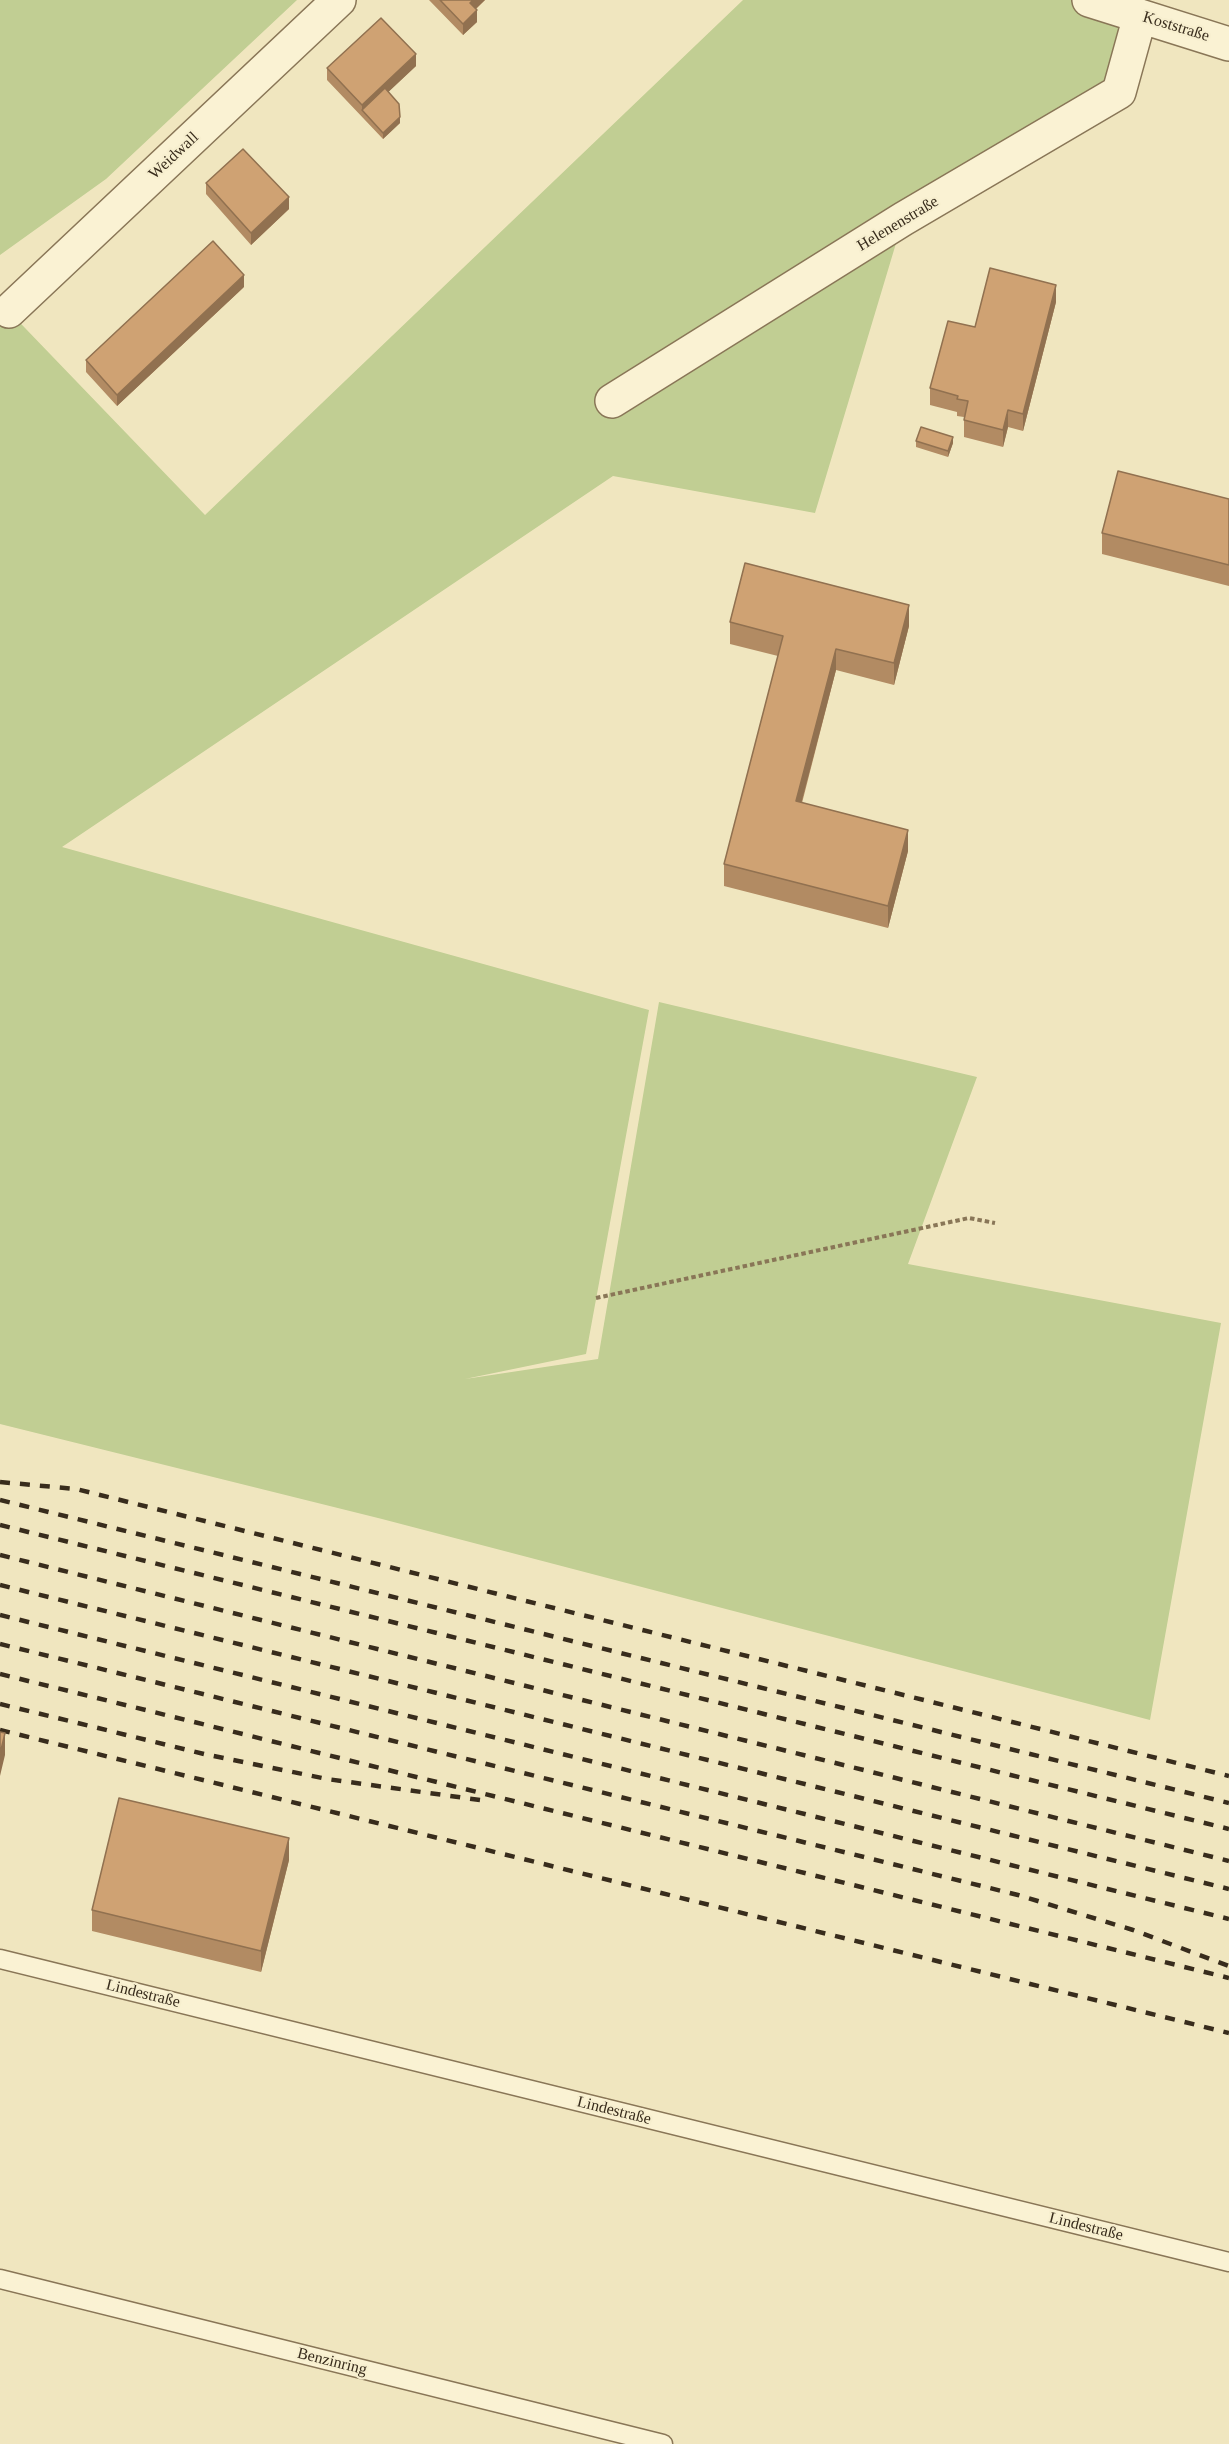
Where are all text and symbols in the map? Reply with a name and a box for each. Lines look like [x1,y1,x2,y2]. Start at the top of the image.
street label: Koststraße [1140,8,1212,46]
street label: Weidwall [145,128,203,184]
street label: Helenenstraße [854,192,942,256]
street label: Lindestraße [104,1976,182,2012]
street label: Lindestraße [575,2093,653,2129]
street label: Lindestraße [1047,2209,1125,2245]
street label: Benzinring [295,2344,369,2380]

